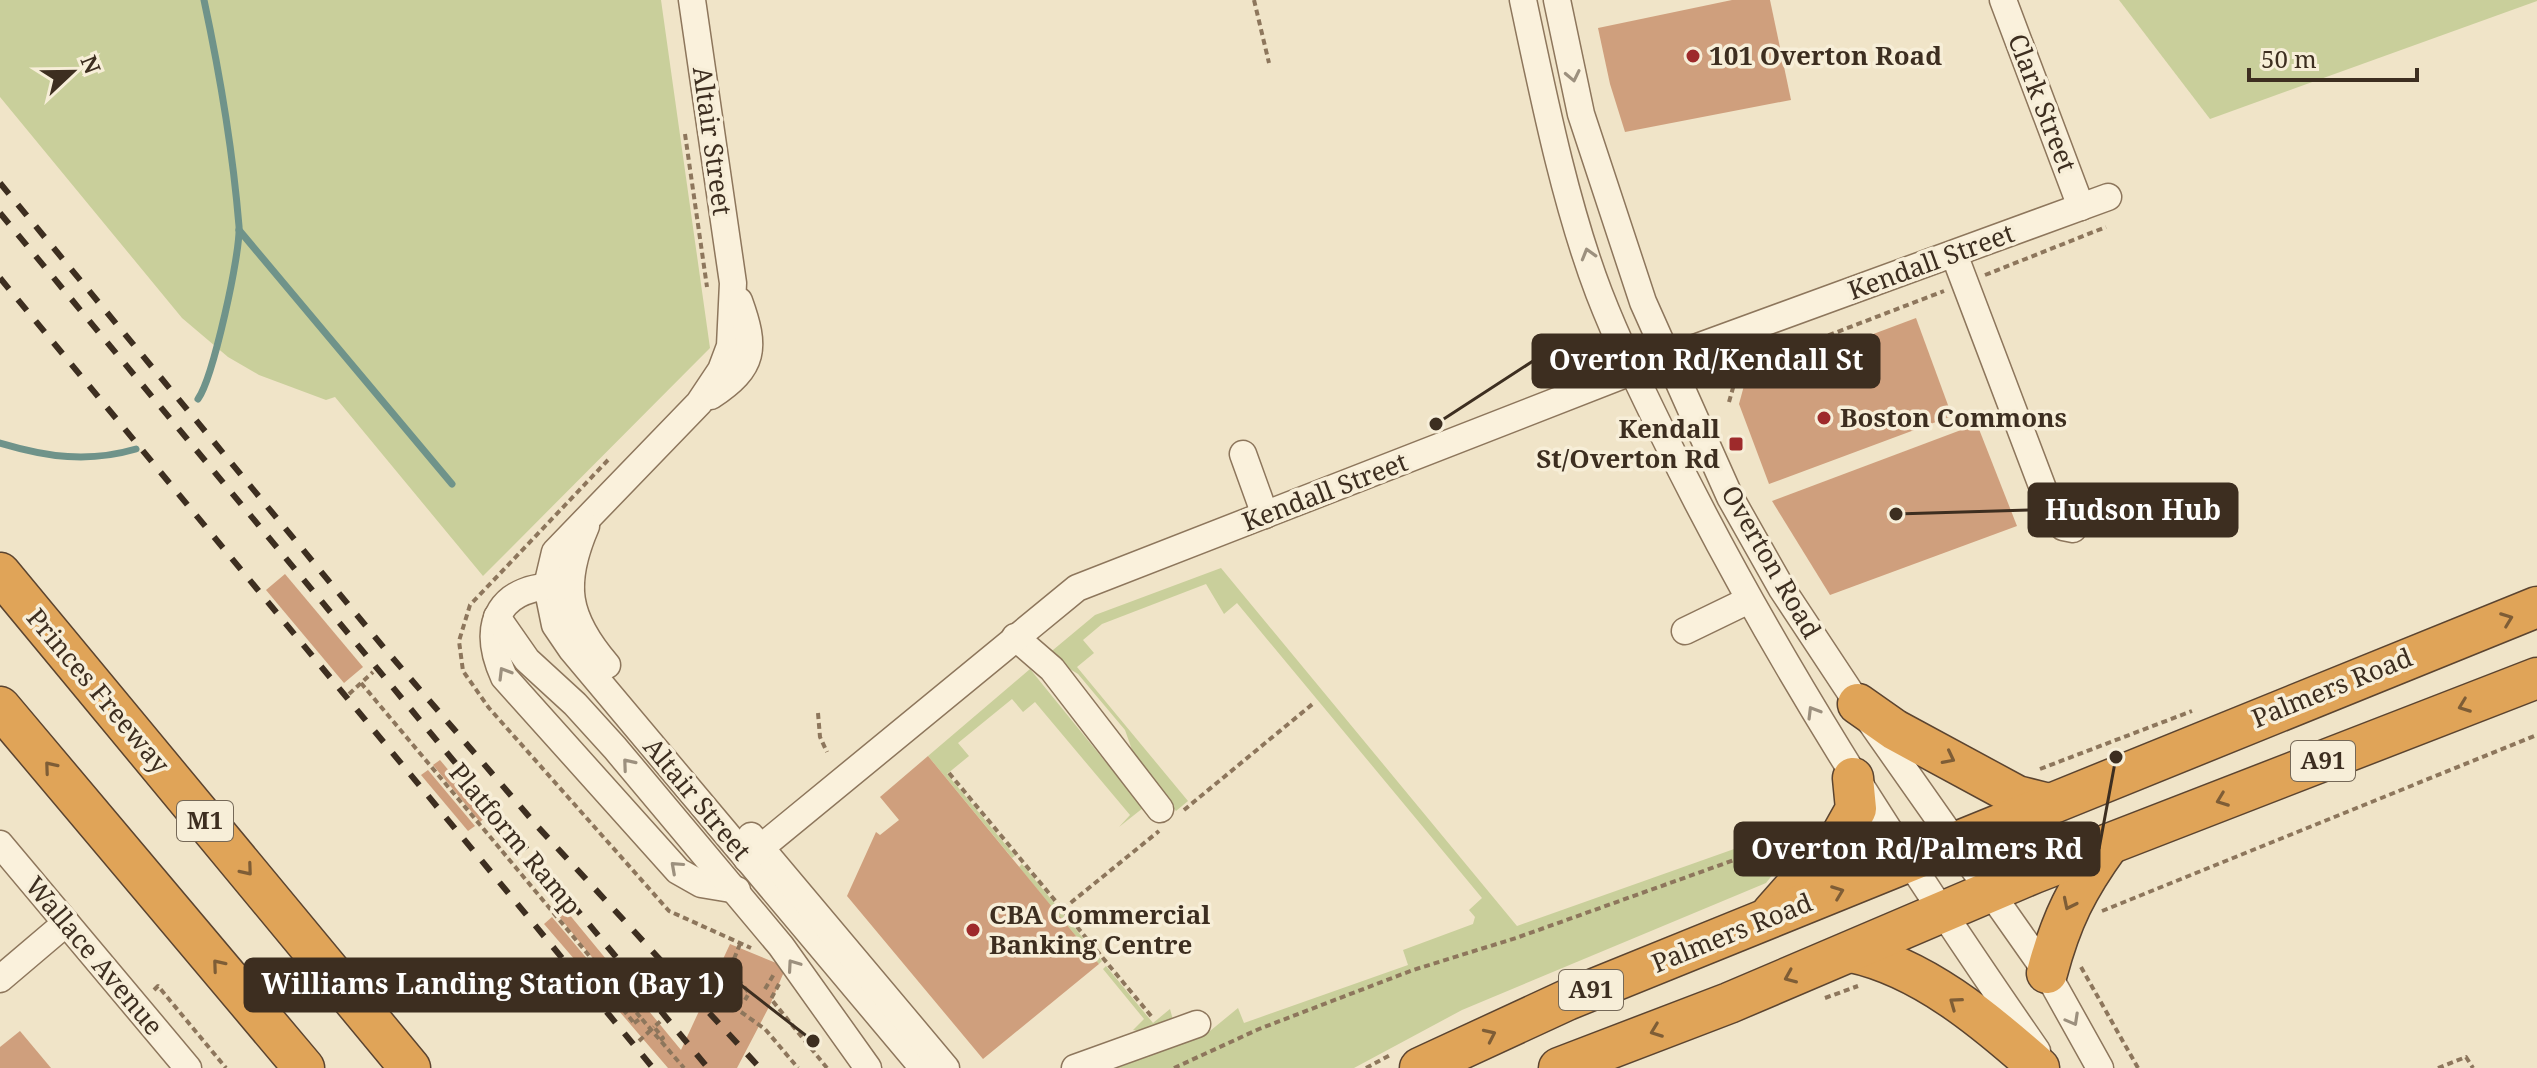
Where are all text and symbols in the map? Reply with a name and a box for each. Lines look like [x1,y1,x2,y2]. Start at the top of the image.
street label: Clark Street [2000,28,2086,177]
north arrow [32,32,112,112]
scale bar [2249,32,2417,82]
place label: 101 Overton Road [1709,37,1942,73]
text: 50 m [2261,42,2317,75]
marker: 101 Overton Road [1684,47,1702,65]
text: N [74,50,109,78]
street label: Altair Street [685,64,741,218]
one-way arrow [1564,69,1581,83]
street label: Kendall Street [1843,214,2019,308]
one-way arrow [1581,248,1597,262]
callout: Overton Rd/Kendall St [1533,335,1879,387]
text: Overton Rd/Kendall St [1549,340,1863,378]
place label: Boston Commons [1840,399,2067,435]
marker: Boston Commons [1815,409,1833,427]
place label: Kendall St/Overton Rd [1536,410,1720,476]
marker: Kendall St/Overton Rd [1727,435,1745,453]
street label: Kendall Street [1237,443,1412,539]
street label: Overton Road [1714,479,1830,645]
callout: Hudson Hub [2029,484,2237,536]
text: Hudson Hub [2045,490,2221,528]
street label: Princes Freeway [19,600,179,781]
one-way arrow [2499,612,2513,629]
street label: Palmers Road [2246,638,2417,736]
one-way arrow [498,667,514,682]
one-way arrow [2458,696,2472,713]
one-way arrow [1807,706,1822,720]
street label: Altair Street [636,729,760,867]
road number: A91 [2291,741,2355,781]
one-way arrow [1940,748,1955,763]
street label: Platform Ramp [442,755,590,922]
one-way arrow [623,759,638,773]
one-way arrow [45,761,60,776]
one-way arrow [2216,790,2230,807]
road number: M1 [177,801,233,841]
callout: Overton Rd/Palmers Rd [1735,823,2099,875]
text: Overton Rd/Palmers Rd [1751,829,2083,867]
one-way arrow [237,861,251,876]
one-way arrow [670,863,685,877]
street label: Wallace Avenue [18,868,172,1042]
street label: Palmers Road [1646,883,1817,981]
one-way arrow [1830,885,1844,901]
place label: CBA Commercial Banking Centre [989,896,1210,962]
one-way arrow [2063,896,2079,911]
marker: CBA Commercial Banking Centre [964,921,982,939]
callout: Williams Landing Station (Bay 1) [245,959,741,1011]
one-way arrow [788,959,803,973]
one-way arrow [213,960,228,975]
text: Williams Landing Station (Bay 1) [261,964,725,1002]
one-way arrow [1784,968,1798,984]
road number: A91 [1559,970,1623,1010]
one-way arrow [1950,998,1964,1013]
one-way arrow [2064,1012,2079,1027]
one-way arrow [1650,1021,1664,1038]
one-way arrow [1482,1029,1497,1045]

